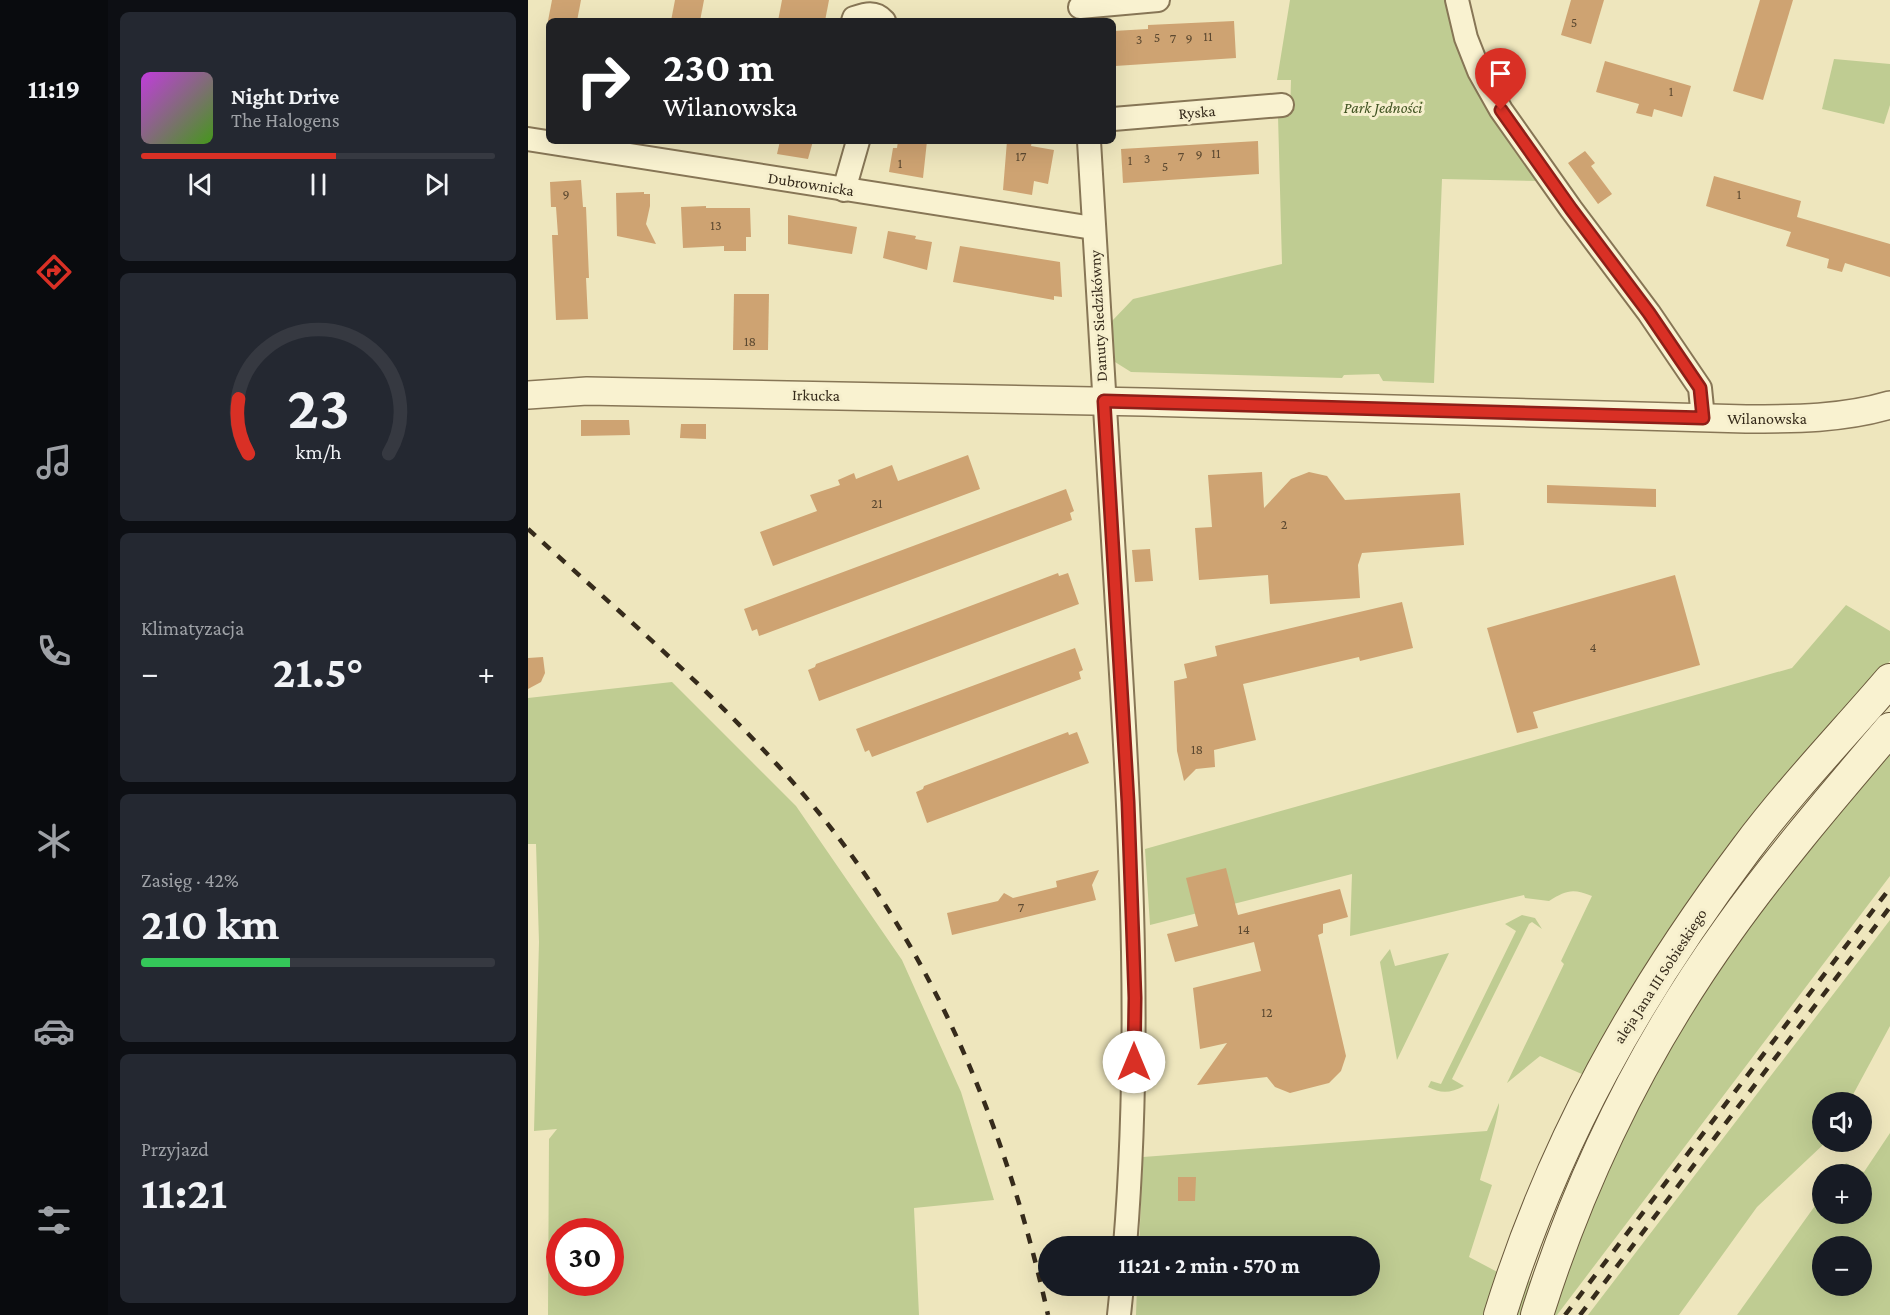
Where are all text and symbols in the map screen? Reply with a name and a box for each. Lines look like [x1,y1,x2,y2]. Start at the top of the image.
house number: 5 [1571,14,1577,30]
house number: 11 [1203,28,1213,44]
house number: 5 [1154,29,1160,45]
house number: 7 [1170,30,1177,46]
house number: 9 [1185,30,1193,46]
house number: 3 [1136,31,1142,47]
icon: right [564,42,642,120]
text: 230 m [663,43,774,90]
pin [1475,48,1526,110]
icon: arrive [1484,57,1517,90]
text: 11:19 [28,74,80,104]
house number: 1 [1669,83,1674,99]
text: Night Drive [231,84,339,109]
text: Wilanowska [663,92,797,122]
park label: Park Jedności [1344,99,1423,117]
street label: Ryska [1178,102,1217,123]
text: The Halogens [231,109,340,131]
house number: 11 [1211,145,1221,161]
house number: 9 [1195,146,1203,162]
house number: 17 [1015,148,1027,164]
house number: 7 [1178,148,1185,164]
house number: 3 [1144,150,1150,166]
house number: 1 [1128,152,1133,168]
house number: 1 [898,155,903,171]
house number: 5 [1162,158,1168,174]
icon: previous [184,168,217,201]
icon: pause [302,168,335,201]
icon: next [420,168,453,201]
street label: Dubrownicka [767,169,856,199]
house number: 9 [562,186,570,202]
house number: 1 [1737,186,1742,202]
house number: 13 [710,217,722,233]
street label: Danuty Siedzikówny [1086,249,1111,382]
icon: directions [33,251,75,293]
house number: 18 [744,333,756,349]
text: 23 [287,372,349,441]
street label: Irkucka [792,386,841,404]
street label: Wilanowska [1727,410,1807,427]
text: km/h [295,440,342,464]
icon: music [33,441,75,483]
house number: 21 [871,495,883,511]
house number: 2 [1281,516,1288,532]
text: Klimatyzacja [141,617,244,639]
icon: phone [33,630,75,672]
house number: 4 [1589,639,1597,655]
text: 21.5° [273,647,363,697]
text: − [141,654,158,691]
text: + [478,654,495,691]
house number: 18 [1191,741,1203,757]
icon: climate [33,820,75,862]
text: Zasięg · 42% [141,869,239,891]
text: 210 km [141,899,279,949]
house number: 7 [1018,899,1025,915]
street label: aleja Jana III Sobieskiego [1610,905,1711,1047]
house number: 14 [1238,921,1250,937]
house number: 12 [1261,1004,1273,1020]
icon: car [33,1010,75,1052]
position arrow [1102,1030,1166,1094]
map controls [1812,1092,1872,1296]
button: sound [1812,1092,1872,1152]
text: Przyjazd [141,1138,209,1160]
button: + [1812,1164,1872,1224]
text: 11:21 [141,1168,227,1218]
icon: filters [33,1199,75,1241]
speed limit sign: 30 [546,1218,624,1296]
button: − [1812,1236,1872,1296]
text: 11:21 · 2 min · 570 m [1118,1253,1300,1278]

